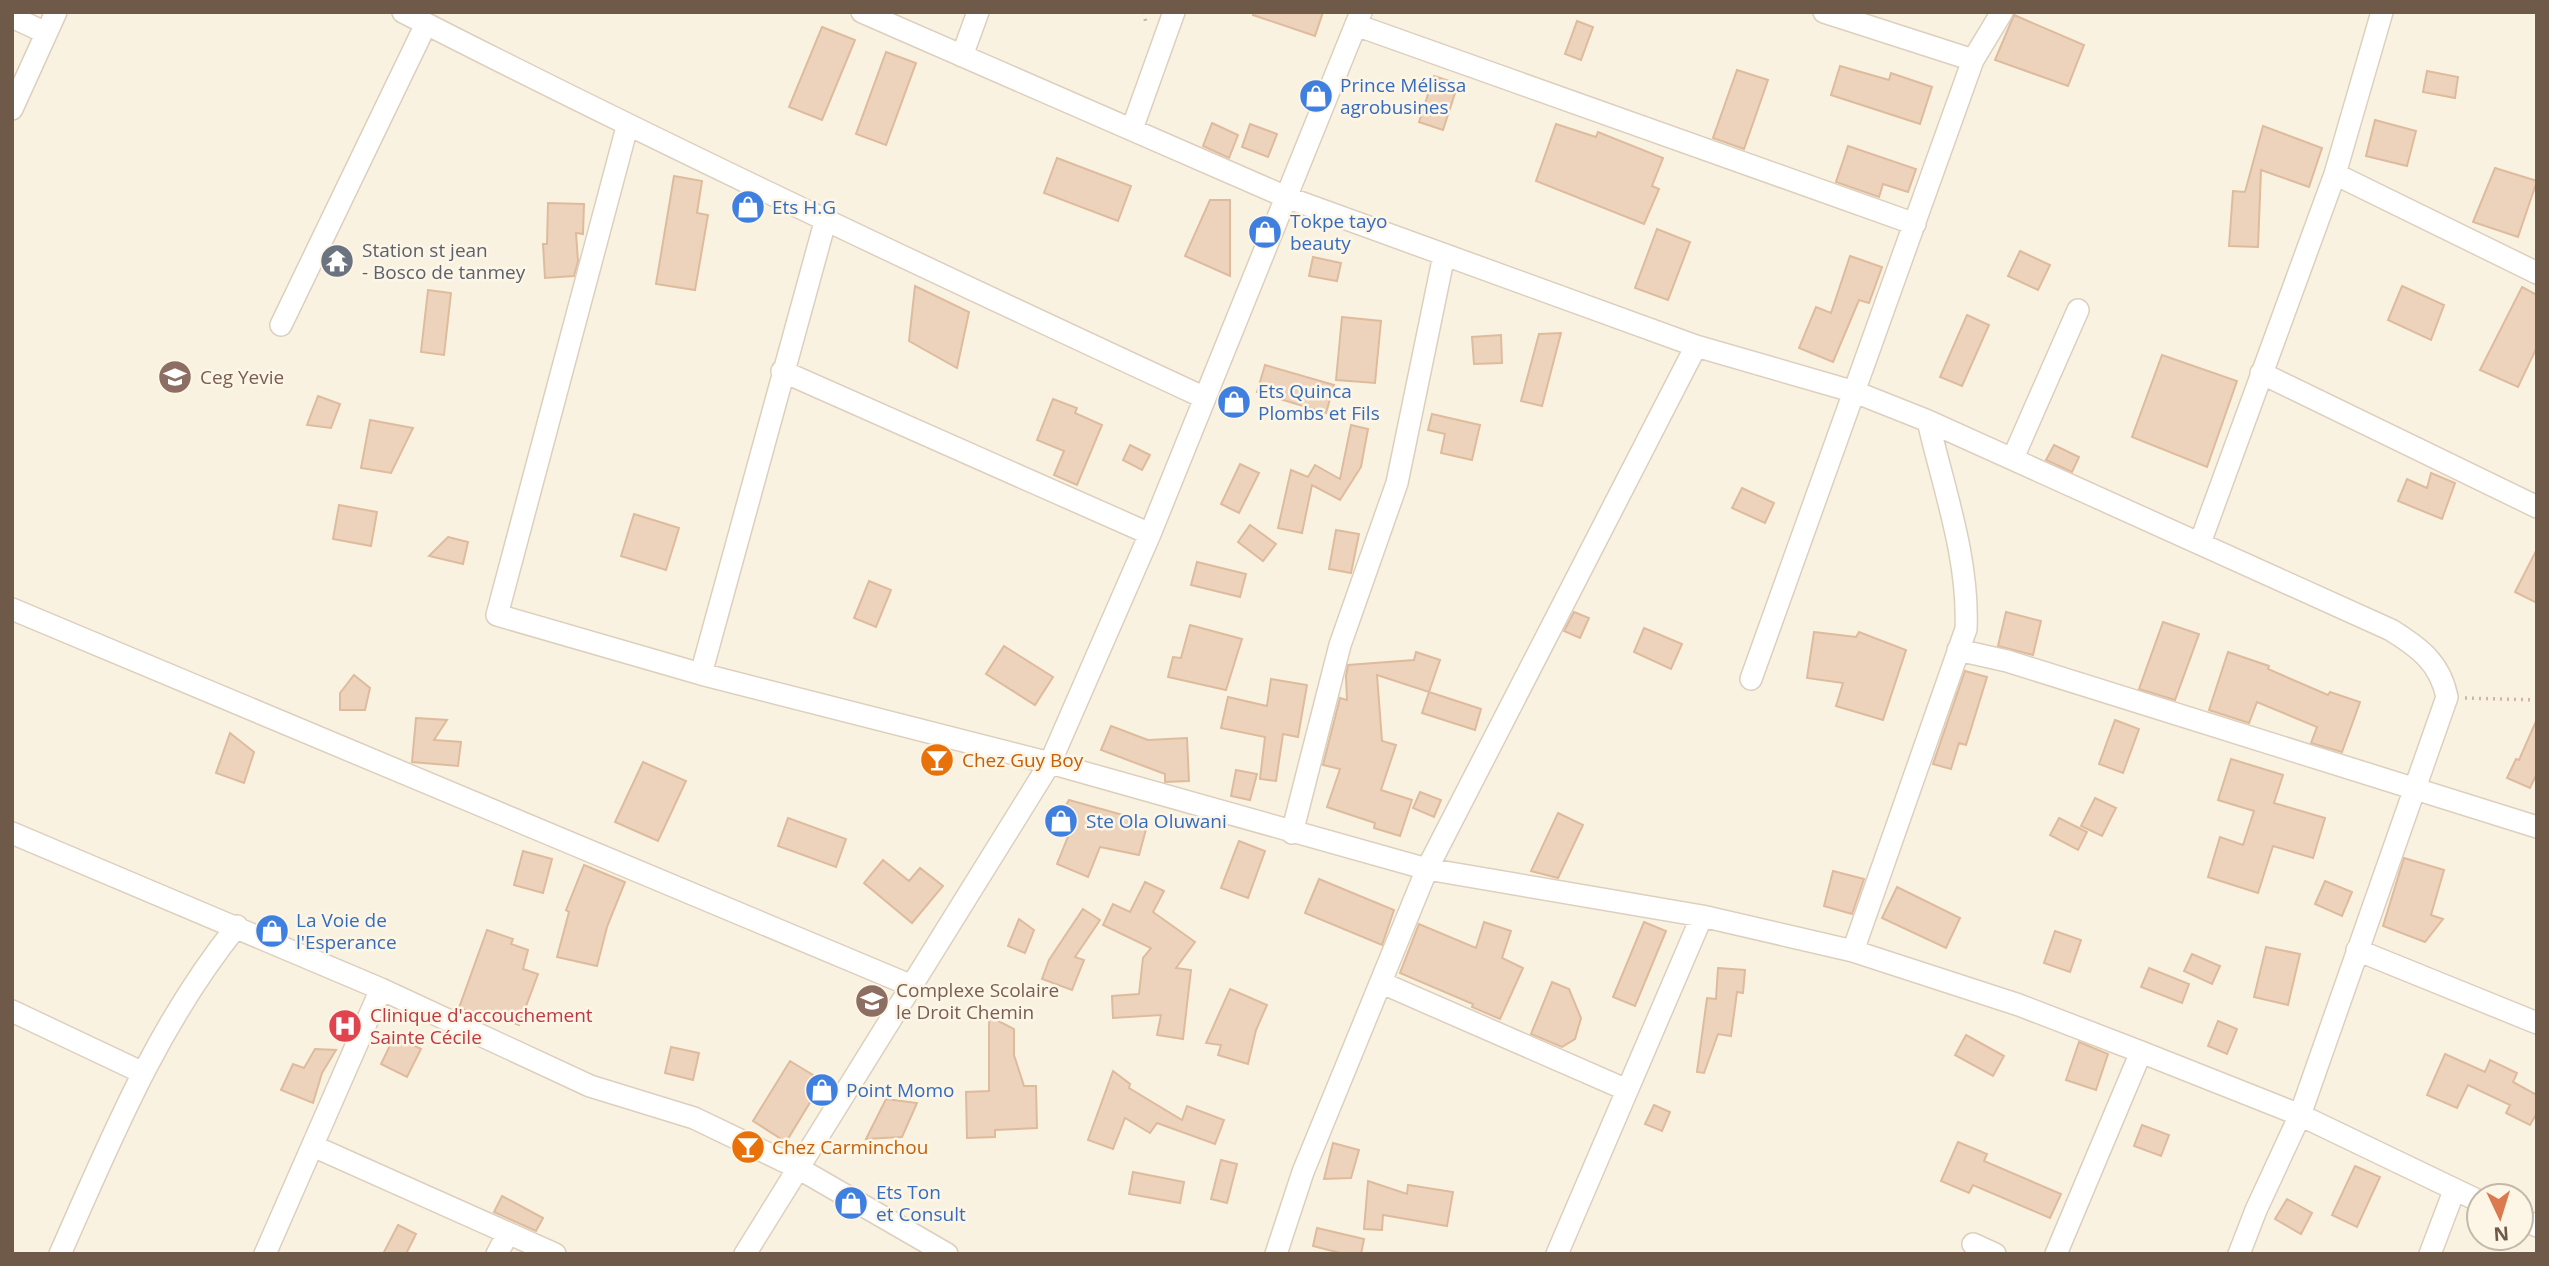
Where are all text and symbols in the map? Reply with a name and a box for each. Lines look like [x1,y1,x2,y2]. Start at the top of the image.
place label: Prince Mélissa agrobusines [1340,72,1466,120]
shop icon: Prince Mélissa agrobusines [1297,77,1335,115]
shop icon: Ets H.G [729,188,767,226]
place label: Ets H.G [772,194,836,220]
place label: Tokpe tayo beauty [1290,208,1387,256]
shop icon: Tokpe tayo beauty [1246,213,1284,251]
place label: Station st jean - Bosco de tanmey [362,237,526,285]
temple icon: Station st jean - Bosco de tanmey [318,242,356,280]
school or university icon: Ceg Yevie [156,358,194,396]
place label: Ceg Yevie [200,364,284,390]
place label: Ets Quinca Plombs et Fils [1258,378,1380,426]
shop icon: Ets Quinca Plombs et Fils [1215,383,1253,421]
bar icon: Chez Guy Boy [918,741,956,779]
place label: Chez Guy Boy [962,747,1084,773]
shop icon: Ste Ola Oluwani [1042,802,1080,840]
place label: Ste Ola Oluwani [1086,808,1227,834]
place label: La Voie de l'Esperance [296,907,397,955]
shop icon: La Voie de l'Esperance [253,912,291,950]
place label: Complexe Scolaire le Droit Chemin [896,977,1059,1025]
school or university icon: Complexe Scolaire le Droit Chemin [853,982,891,1020]
place label: Clinique d'accouchement Sainte Cécile [370,1002,593,1050]
hospital icon: Clinique d'accouchement Sainte Cécile [326,1007,364,1045]
shop icon: Point Momo [803,1071,841,1109]
place label: Point Momo [846,1077,955,1103]
bar icon: Chez Carminchou [729,1128,767,1166]
place label: Chez Carminchou [772,1134,928,1160]
place label: Ets Ton et Consult [876,1179,966,1227]
north arrow [2465,1182,2535,1252]
shop icon: Ets Ton et Consult [832,1184,870,1222]
text: N [2493,1220,2510,1247]

